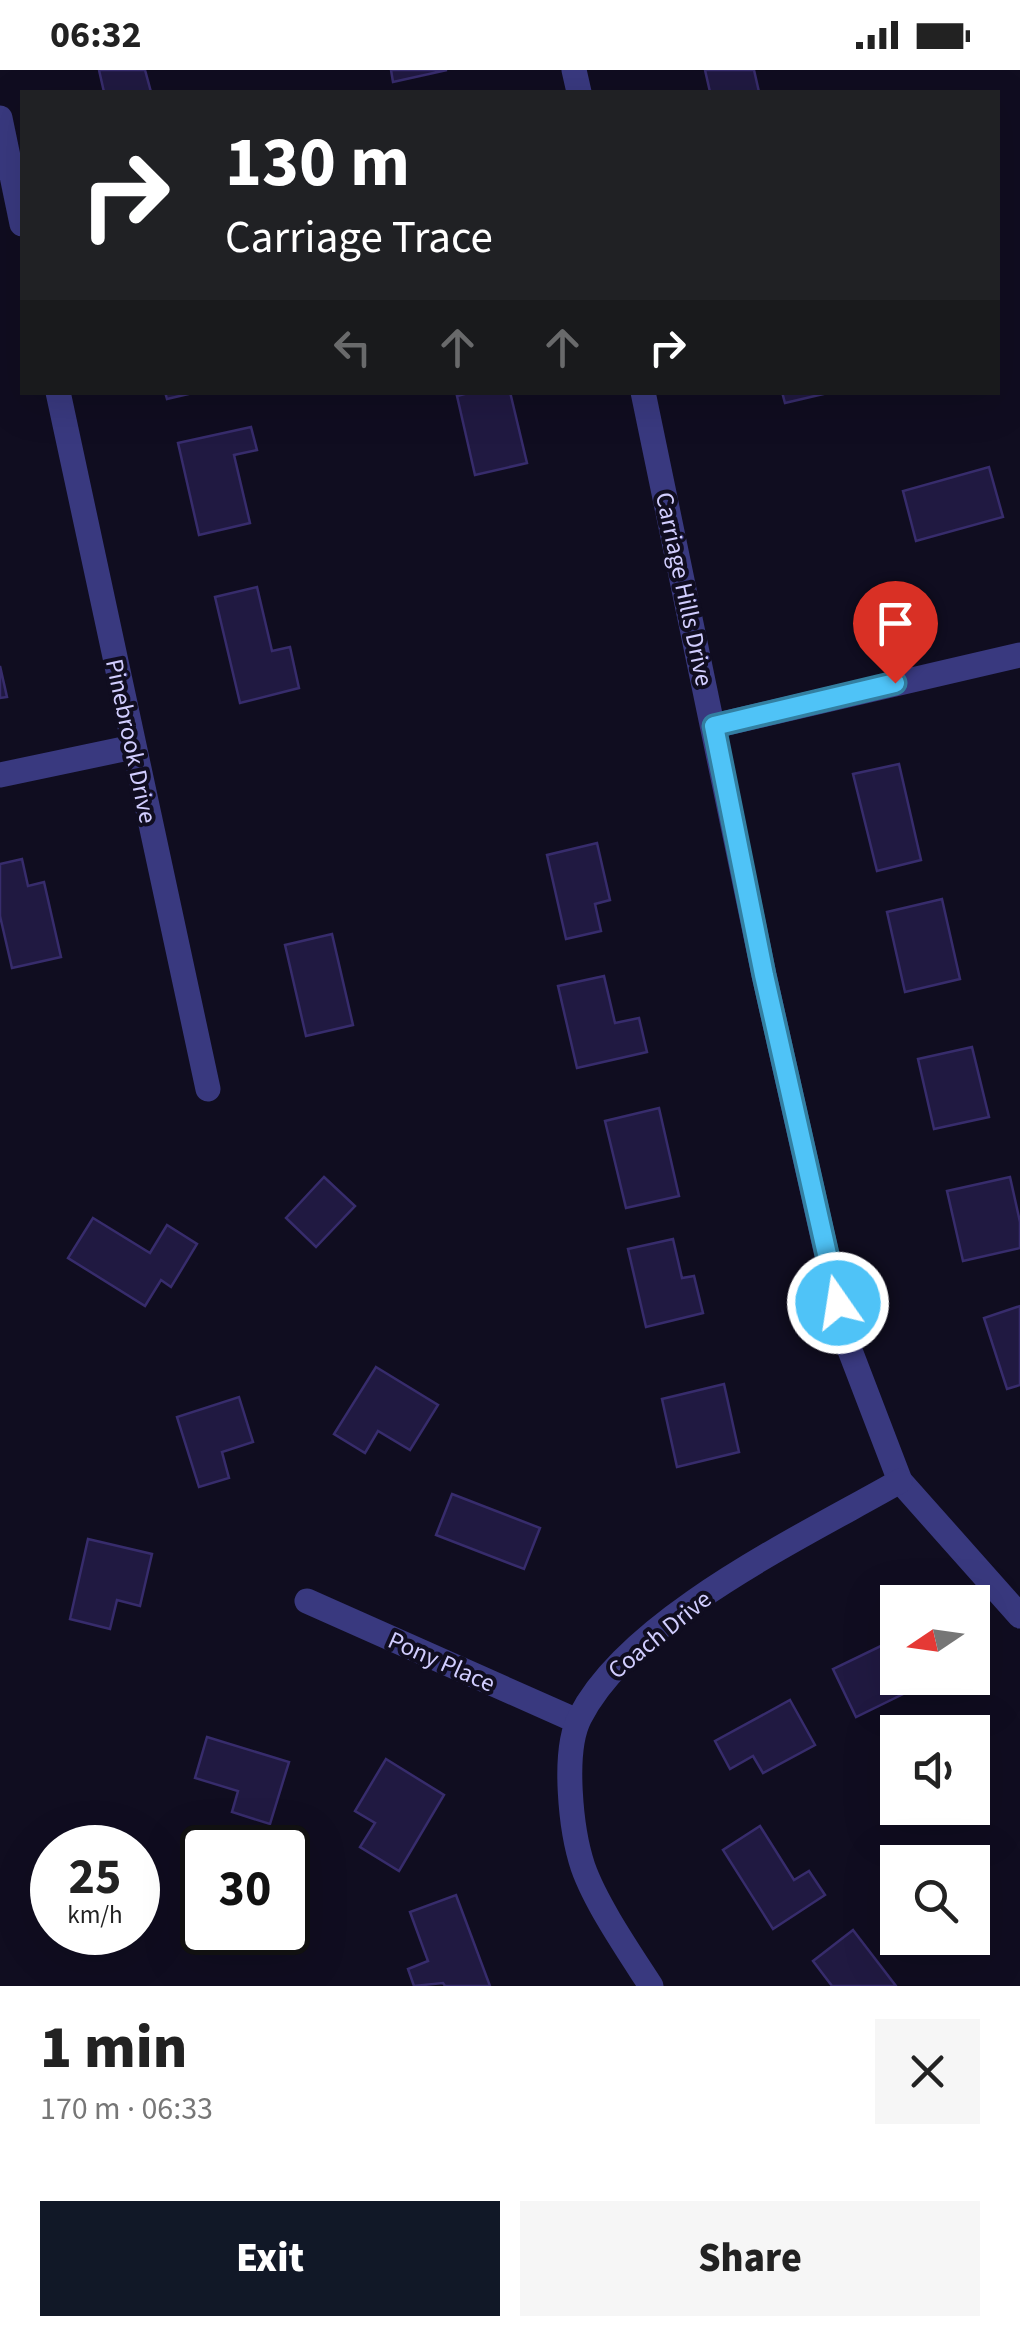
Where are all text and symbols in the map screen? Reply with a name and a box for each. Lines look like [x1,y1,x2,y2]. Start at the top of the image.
text: 06:32 [50,8,142,62]
text: 130 m [225,113,410,213]
icon: right [60,130,190,260]
text: Carriage Trace [225,206,493,270]
icon: left [325,320,380,375]
icon: ahead [430,320,485,375]
icon: ahead [535,320,590,375]
icon: right [640,320,695,375]
street label: Carriage Hills Drive [646,489,722,690]
pin [853,581,938,684]
icon: arrive [868,596,923,651]
street label: Pinebrook Drive [96,656,166,827]
position arrow [786,1251,890,1355]
street label: Coach Drive [600,1582,719,1688]
north arrow [880,1585,990,1695]
map controls [880,1585,990,1955]
street label: Pony Place [382,1622,501,1702]
button: sound [880,1715,990,1825]
speed limit sign: 30 [180,1825,310,1955]
text: 25 [69,1842,121,1913]
button: search [880,1845,990,1955]
text: km/h [67,1897,123,1933]
text: 1 min [40,2006,187,2091]
button: close [875,2019,980,2124]
text: 170 m · 06:33 [40,2086,213,2132]
button: Exit [40,2201,500,2316]
button: Share [520,2201,980,2316]

